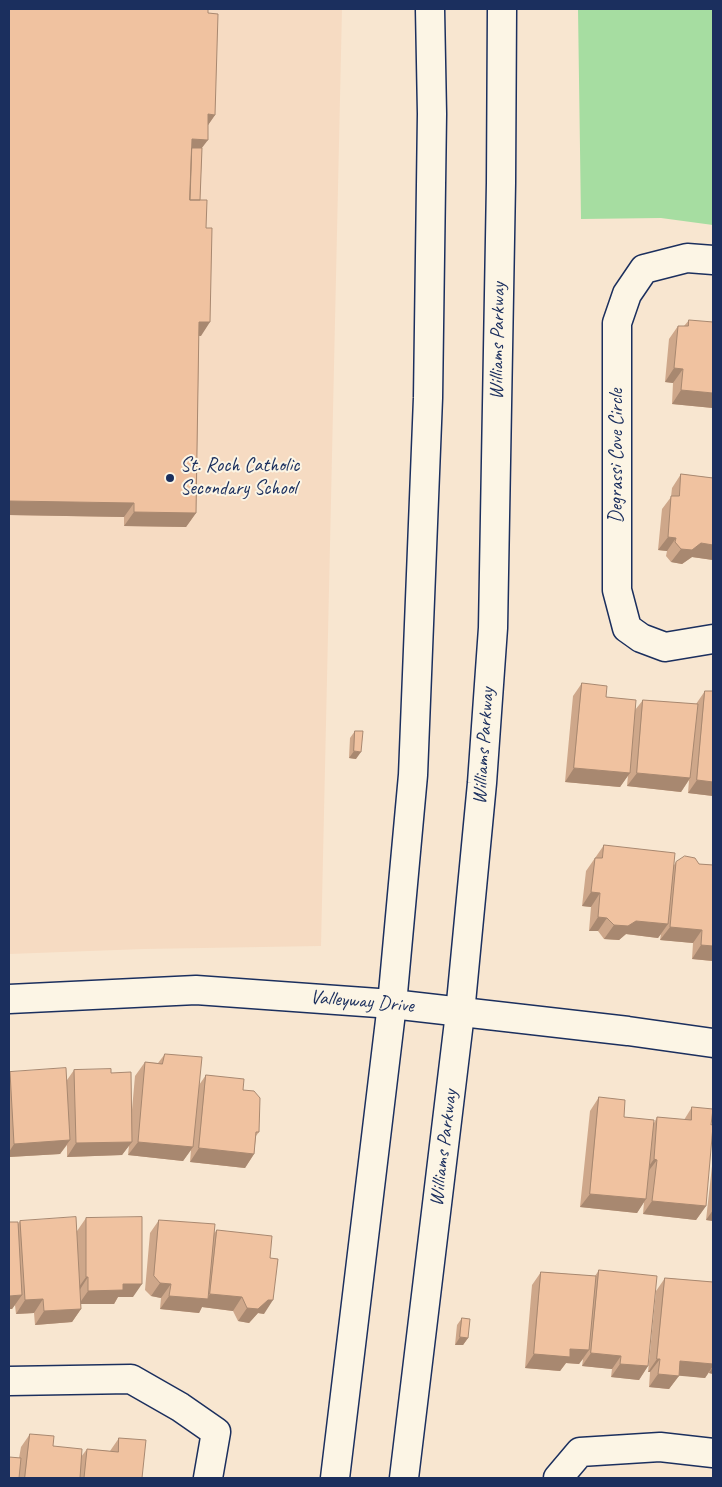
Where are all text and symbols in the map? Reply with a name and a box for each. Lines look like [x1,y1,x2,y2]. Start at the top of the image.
street label: Williams Parkway [485,282,511,400]
street label: Degrassi Cove Circle [605,389,629,523]
place label: St. Roch Catholic Secondary School [180,454,299,501]
marker: St. Roch Catholic Secondary School [164,472,176,484]
street label: Williams Parkway [468,687,500,805]
street label: Valleyway Drive [309,986,415,1018]
street label: Williams Parkway [425,1088,463,1208]

